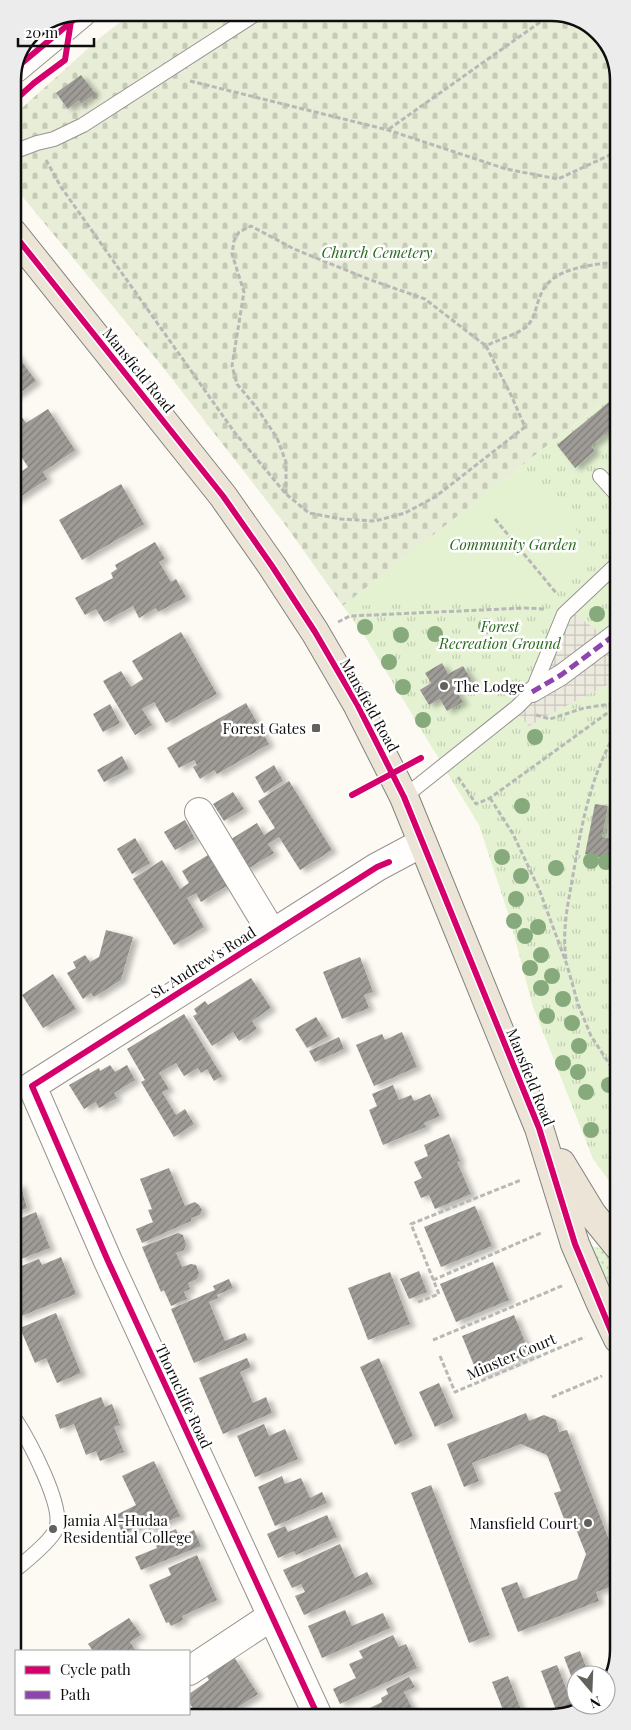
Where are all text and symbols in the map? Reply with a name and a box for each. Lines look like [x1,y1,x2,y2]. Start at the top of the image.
scale bar [18,15,94,47]
text: 20 m [25,22,59,42]
park label: Church Cemetery [321,242,433,262]
street label: Mansfield Road [99,323,180,417]
park label: Community Garden [449,534,577,554]
park label: Forest Recreation Ground [438,616,562,653]
street label: Mansfield Road [336,655,404,755]
place label: The Lodge [454,676,525,696]
marker: The Lodge [438,680,450,692]
place label: Forest Gates [223,718,306,738]
marker: Forest Gates [310,722,322,734]
street label: St. Andrew's Road [147,921,260,1002]
street label: Mansfield Road [502,1025,560,1129]
street label: Minster Court [463,1328,559,1384]
street label: Thorncliffe Road [151,1341,217,1452]
place label: Jamia Al-Hudaa Residential College [62,1510,192,1547]
place label: Mansfield Court [469,1513,579,1533]
marker: Mansfield Court [582,1517,594,1529]
marker: Jamia Al-Hudaa Residential College [47,1523,59,1535]
legend [15,1650,190,1715]
text: Cycle path [60,1659,131,1679]
north arrow [566,1665,616,1715]
text: Path [60,1684,90,1704]
text: N [588,1692,603,1713]

